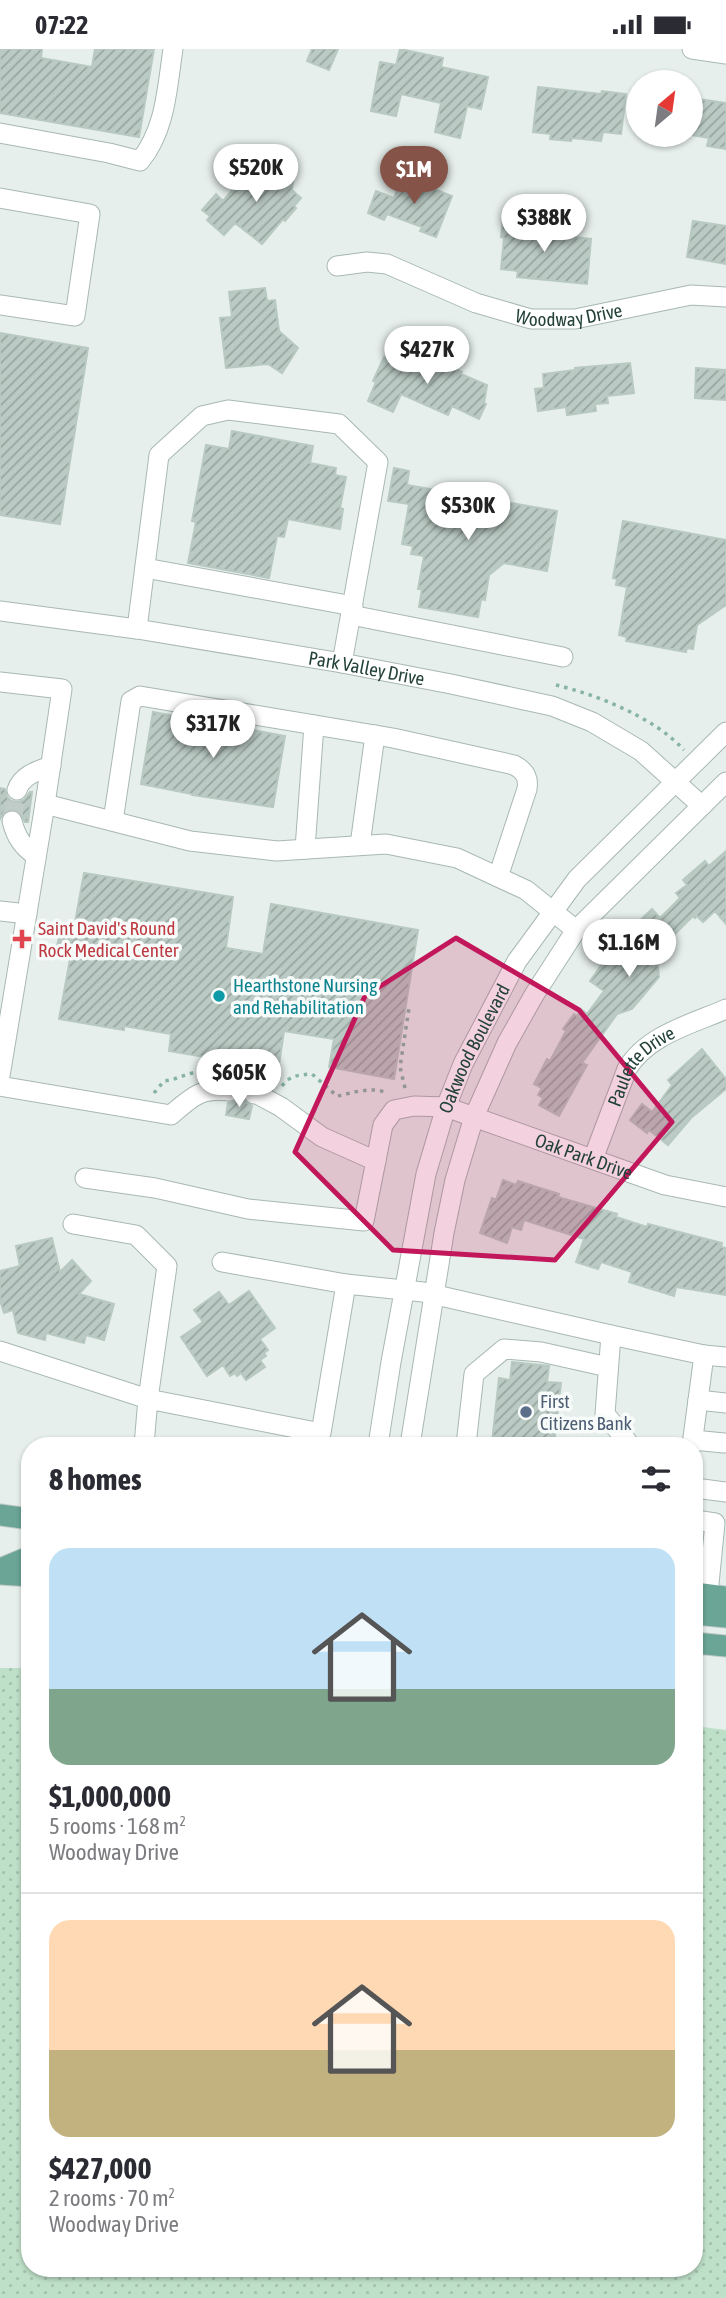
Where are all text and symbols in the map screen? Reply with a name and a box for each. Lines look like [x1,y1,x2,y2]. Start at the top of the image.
text: 07:22 [35,10,89,40]
north arrow [626,70,704,147]
map controls [626,70,703,147]
pin: $520K [207,145,305,204]
pin: $1M [380,146,448,206]
text: $520K [229,154,283,180]
text: $1M [396,156,432,182]
pin: $388K [495,195,593,254]
text: $388K [517,204,571,230]
street label: Woodway Drive [513,299,624,330]
pin: $427K [378,327,476,386]
text: $427K [400,336,454,362]
pin: $530K [419,483,517,542]
text: $530K [441,492,495,518]
street label: Park Valley Drive [307,647,426,690]
pin: $317K [164,701,262,760]
text: $317K [186,710,240,736]
place label: Saint David's Round Rock Medical Center [38,917,179,961]
pin: $1.16M [572,919,686,979]
marker: Saint David's Round Rock Medical Center [12,929,32,949]
text: $1.16M [598,929,660,955]
place label: Hearthstone Nursing and Rehabilitation [233,974,378,1018]
street label: Oakwood Boulevard [434,980,514,1116]
marker: Hearthstone Nursing and Rehabilitation [211,988,227,1004]
street label: Paulette Drive [603,1021,678,1109]
pin: $605K [190,1049,288,1109]
text: $605K [212,1059,266,1085]
street label: Oak Park Drive [532,1129,636,1184]
place label: First Citizens Bank [540,1390,633,1434]
marker: First Citizens Bank [518,1404,534,1420]
icon: filters [637,1460,675,1498]
text: 8 homes [49,1462,142,1496]
icon: home [299,1594,425,1720]
text: $1,000,000 [49,1779,171,1813]
text: 5 rooms · 168 m² [49,1813,186,1839]
text: Woodway Drive [49,1839,179,1865]
icon: home [299,1966,425,2092]
text: $427,000 [49,2151,152,2185]
text: 2 rooms · 70 m² [49,2185,175,2211]
text: Woodway Drive [49,2211,179,2237]

